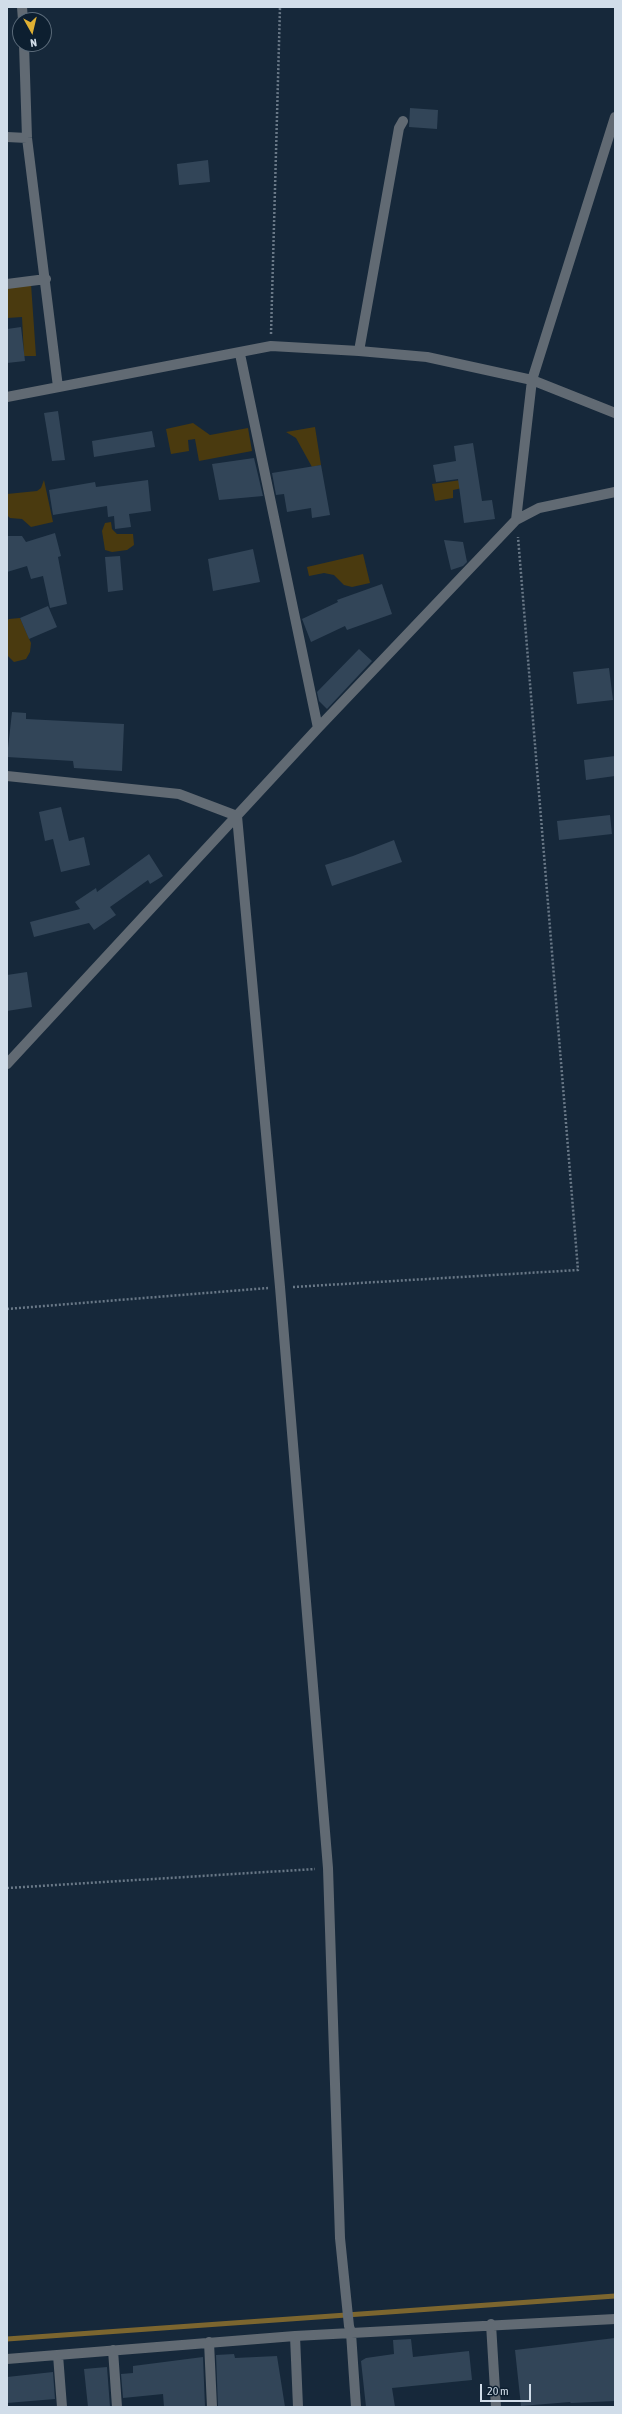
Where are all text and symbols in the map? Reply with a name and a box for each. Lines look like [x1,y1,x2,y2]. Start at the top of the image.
north arrow [12,12,52,52]
text: N [29,36,38,49]
scale bar [482,2376,533,2402]
text: 20 m [487,2384,509,2398]

